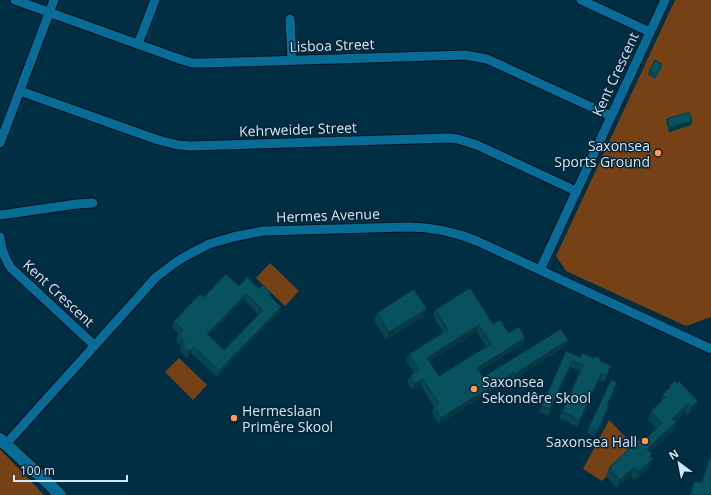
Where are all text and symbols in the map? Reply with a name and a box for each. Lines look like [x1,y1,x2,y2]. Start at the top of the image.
street label: Kent Crescent [587,29,643,119]
street label: Lisboa Street [289,34,375,56]
street label: Kehrweider Street [239,117,357,141]
place label: Saxonsea Sports Ground [554,136,650,171]
marker: Saxonsea Sports Ground [653,148,663,158]
street label: Hermes Avenue [276,204,380,226]
street label: Kent Crescent [19,255,99,331]
place label: Saxonsea Sekondêre Skool [482,372,591,407]
marker: Saxonsea Sekondêre Skool [469,384,479,394]
place label: Hermeslaan Primêre Skool [242,401,333,436]
marker: Hermeslaan Primêre Skool [229,413,239,423]
place label: Saxonsea Hall [546,432,637,451]
marker: Saxonsea Hall [640,436,650,446]
north arrow [659,443,699,483]
text: N [666,445,681,463]
scale bar [14,457,127,483]
text: 100 m [20,462,55,479]

